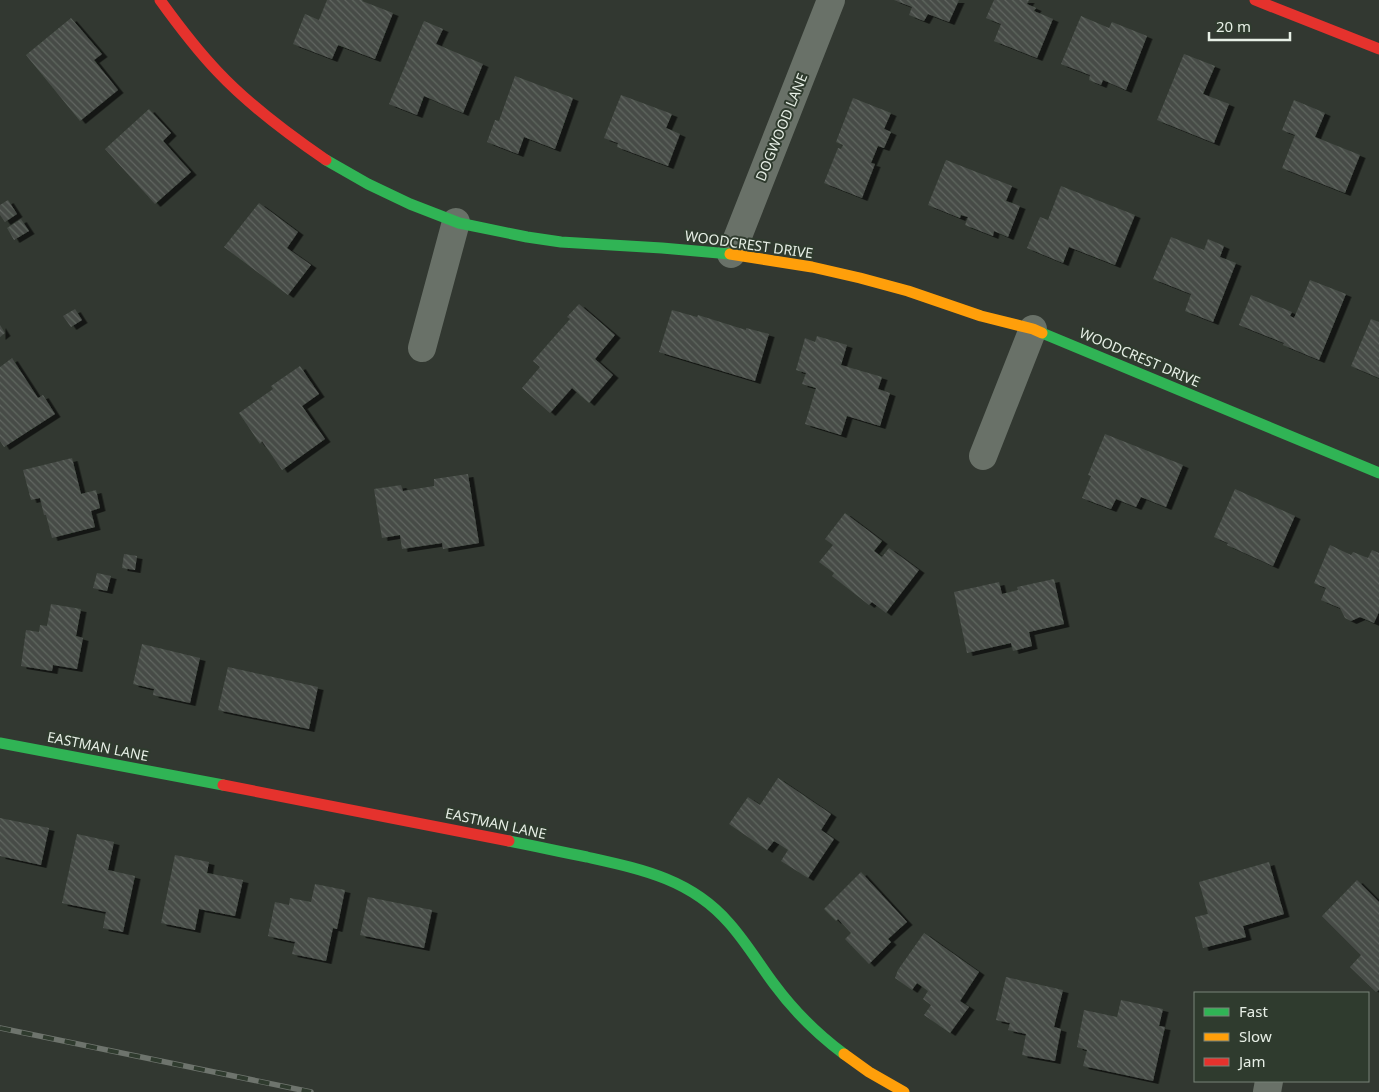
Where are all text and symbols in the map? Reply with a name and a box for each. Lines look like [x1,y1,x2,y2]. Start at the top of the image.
scale bar [1209,10,1290,42]
text: 20 m [1216,16,1251,36]
street label: DOGWOOD LANE [751,70,811,184]
street label: WOODCREST DRIVE [684,226,814,262]
street label: WOODCREST DRIVE [1077,323,1203,391]
street label: EASTMAN LANE [46,727,150,765]
street label: EASTMAN LANE [444,803,548,843]
legend [1194,992,1369,1082]
text: Fast [1239,1001,1268,1021]
text: Slow [1239,1026,1272,1046]
text: Jam [1237,1051,1266,1071]

